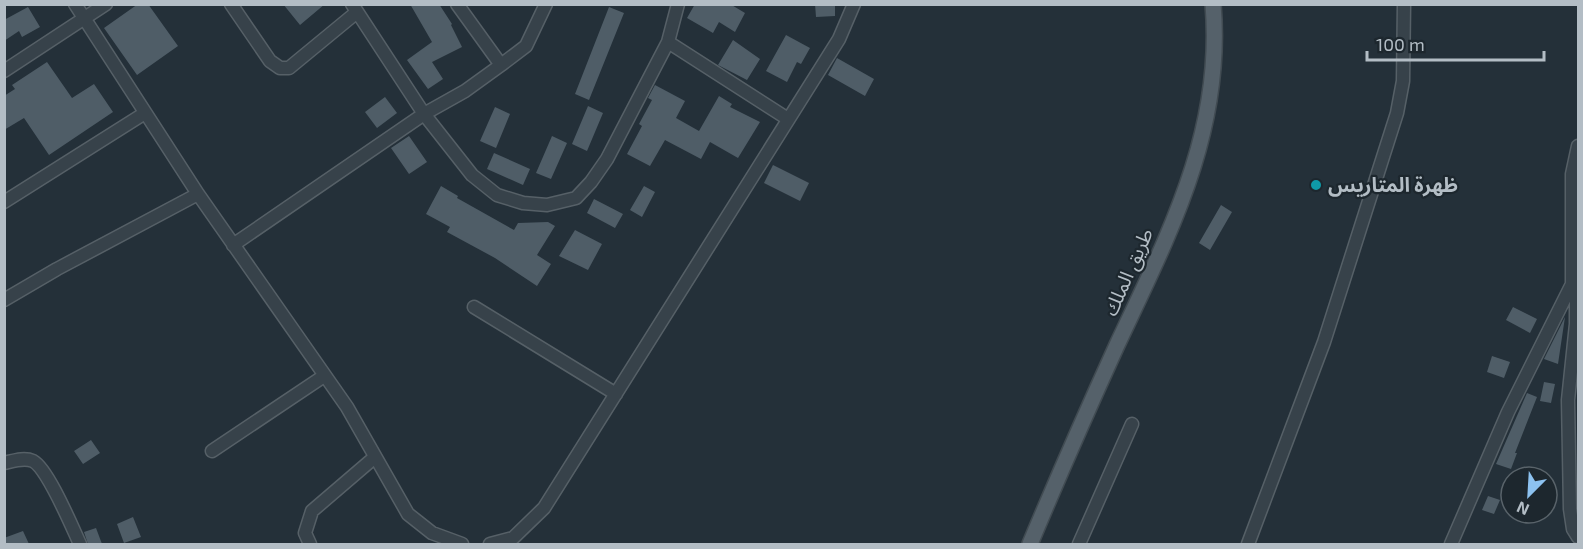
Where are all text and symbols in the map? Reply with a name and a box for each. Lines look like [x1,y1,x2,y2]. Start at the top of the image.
scale bar [1367,24,1544,62]
text: 100 m [1376,33,1425,55]
place label: ظهرة المتاريس [1328,172,1458,197]
marker: ظهرة المتاريس [1309,178,1323,192]
street label: طريق الملك [1097,224,1159,320]
north arrow [1499,465,1559,525]
text: N [1514,498,1532,520]

